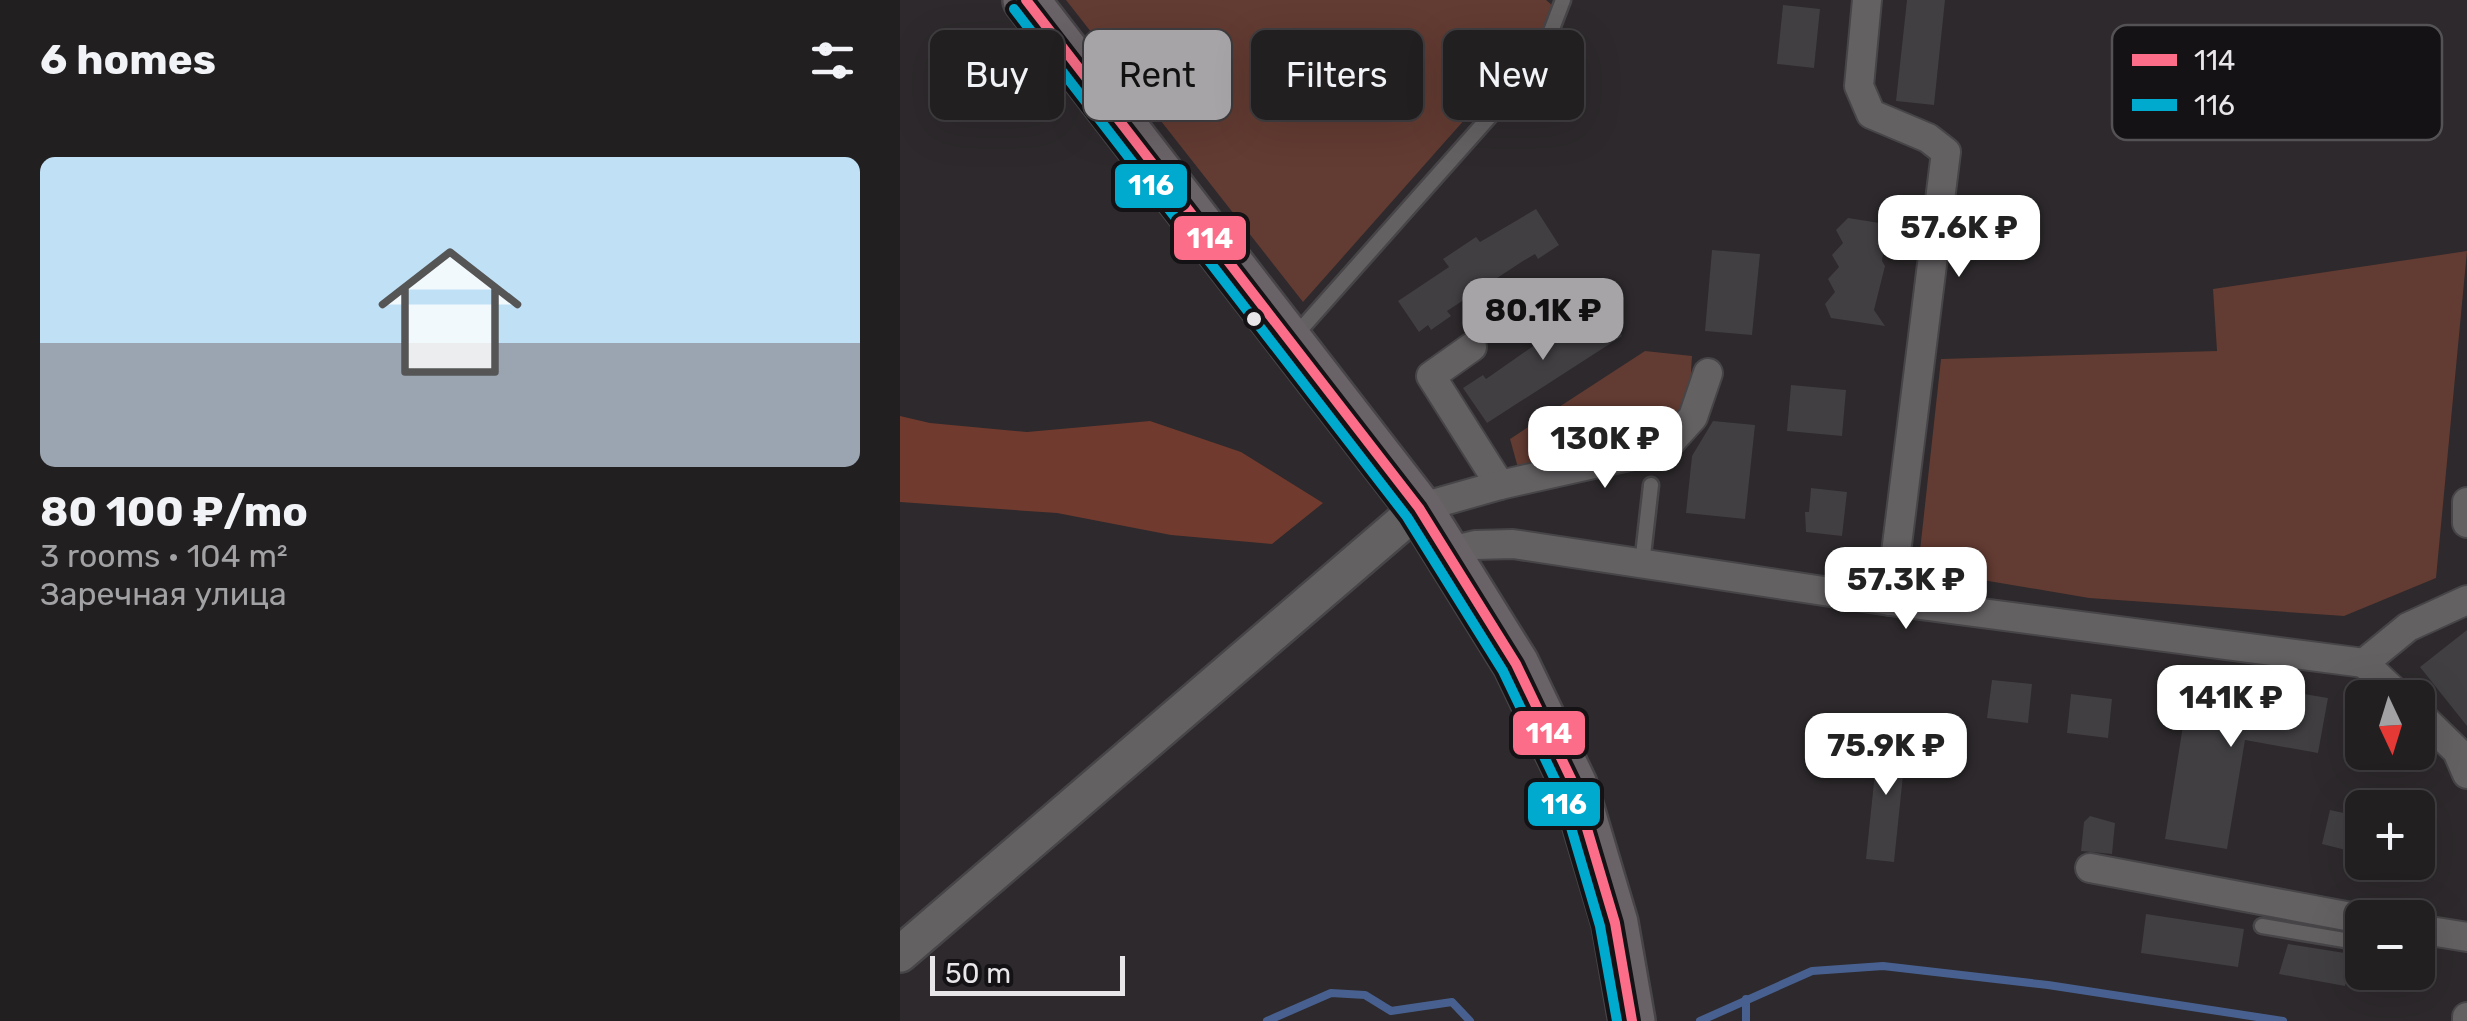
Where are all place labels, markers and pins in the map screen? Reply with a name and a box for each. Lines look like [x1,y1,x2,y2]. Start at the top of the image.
pin: 57.6K ₽ [1867,195,2051,280]
pin: 80.1K ₽ [1451,278,1635,363]
unlabelled marker [1244,309,1264,329]
pin: 130K ₽ [1524,406,1686,491]
pin: 57.3K ₽ [1814,547,1998,632]
pin: 141K ₽ [2150,665,2312,750]
pin: 75.9K ₽ [1794,713,1978,798]

